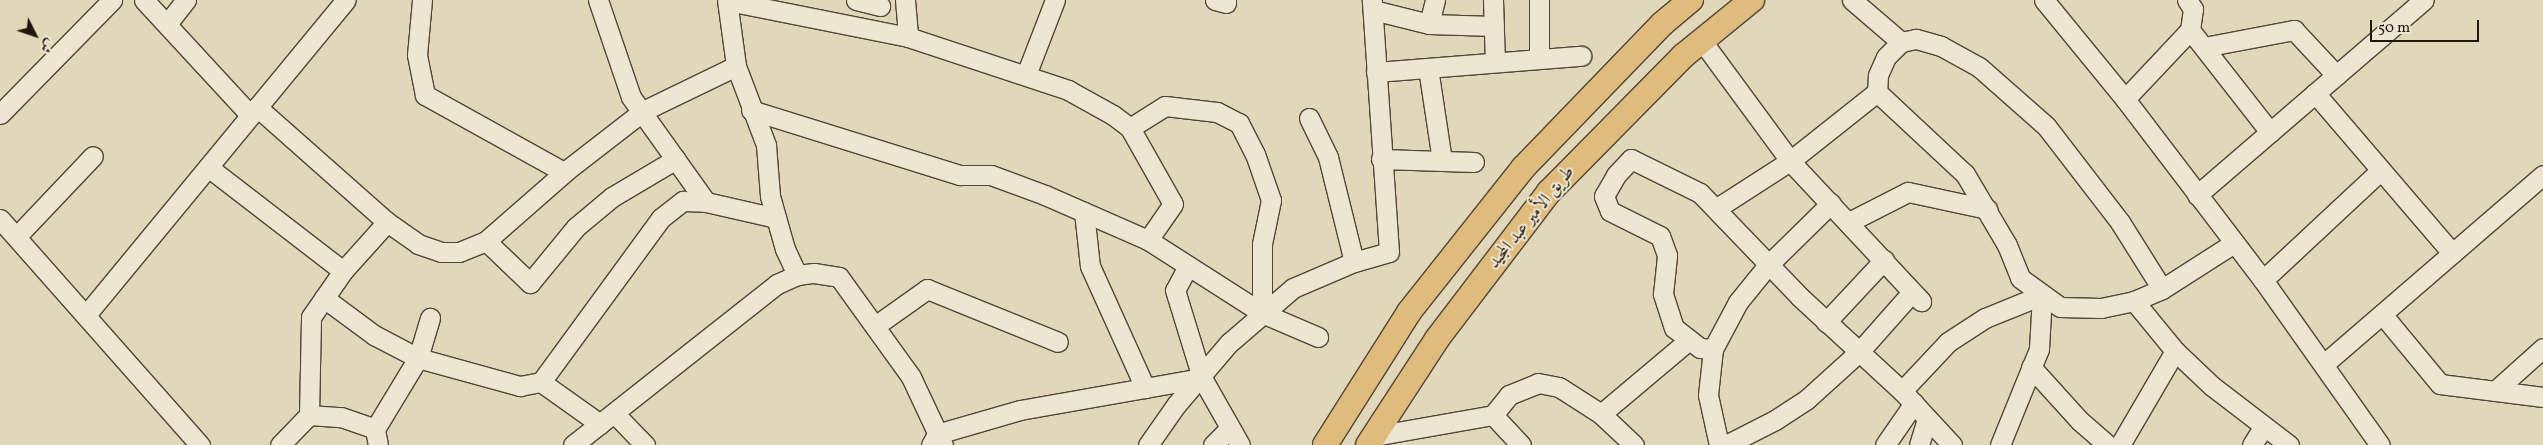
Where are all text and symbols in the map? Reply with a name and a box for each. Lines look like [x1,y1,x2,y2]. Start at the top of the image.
north arrow [10,10,60,60]
scale bar [2373,10,2482,42]
text: 50 m [2378,18,2410,39]
text: ش [35,34,58,57]
street label: طريق الأمير عبد المجيد [1484,162,1580,274]

